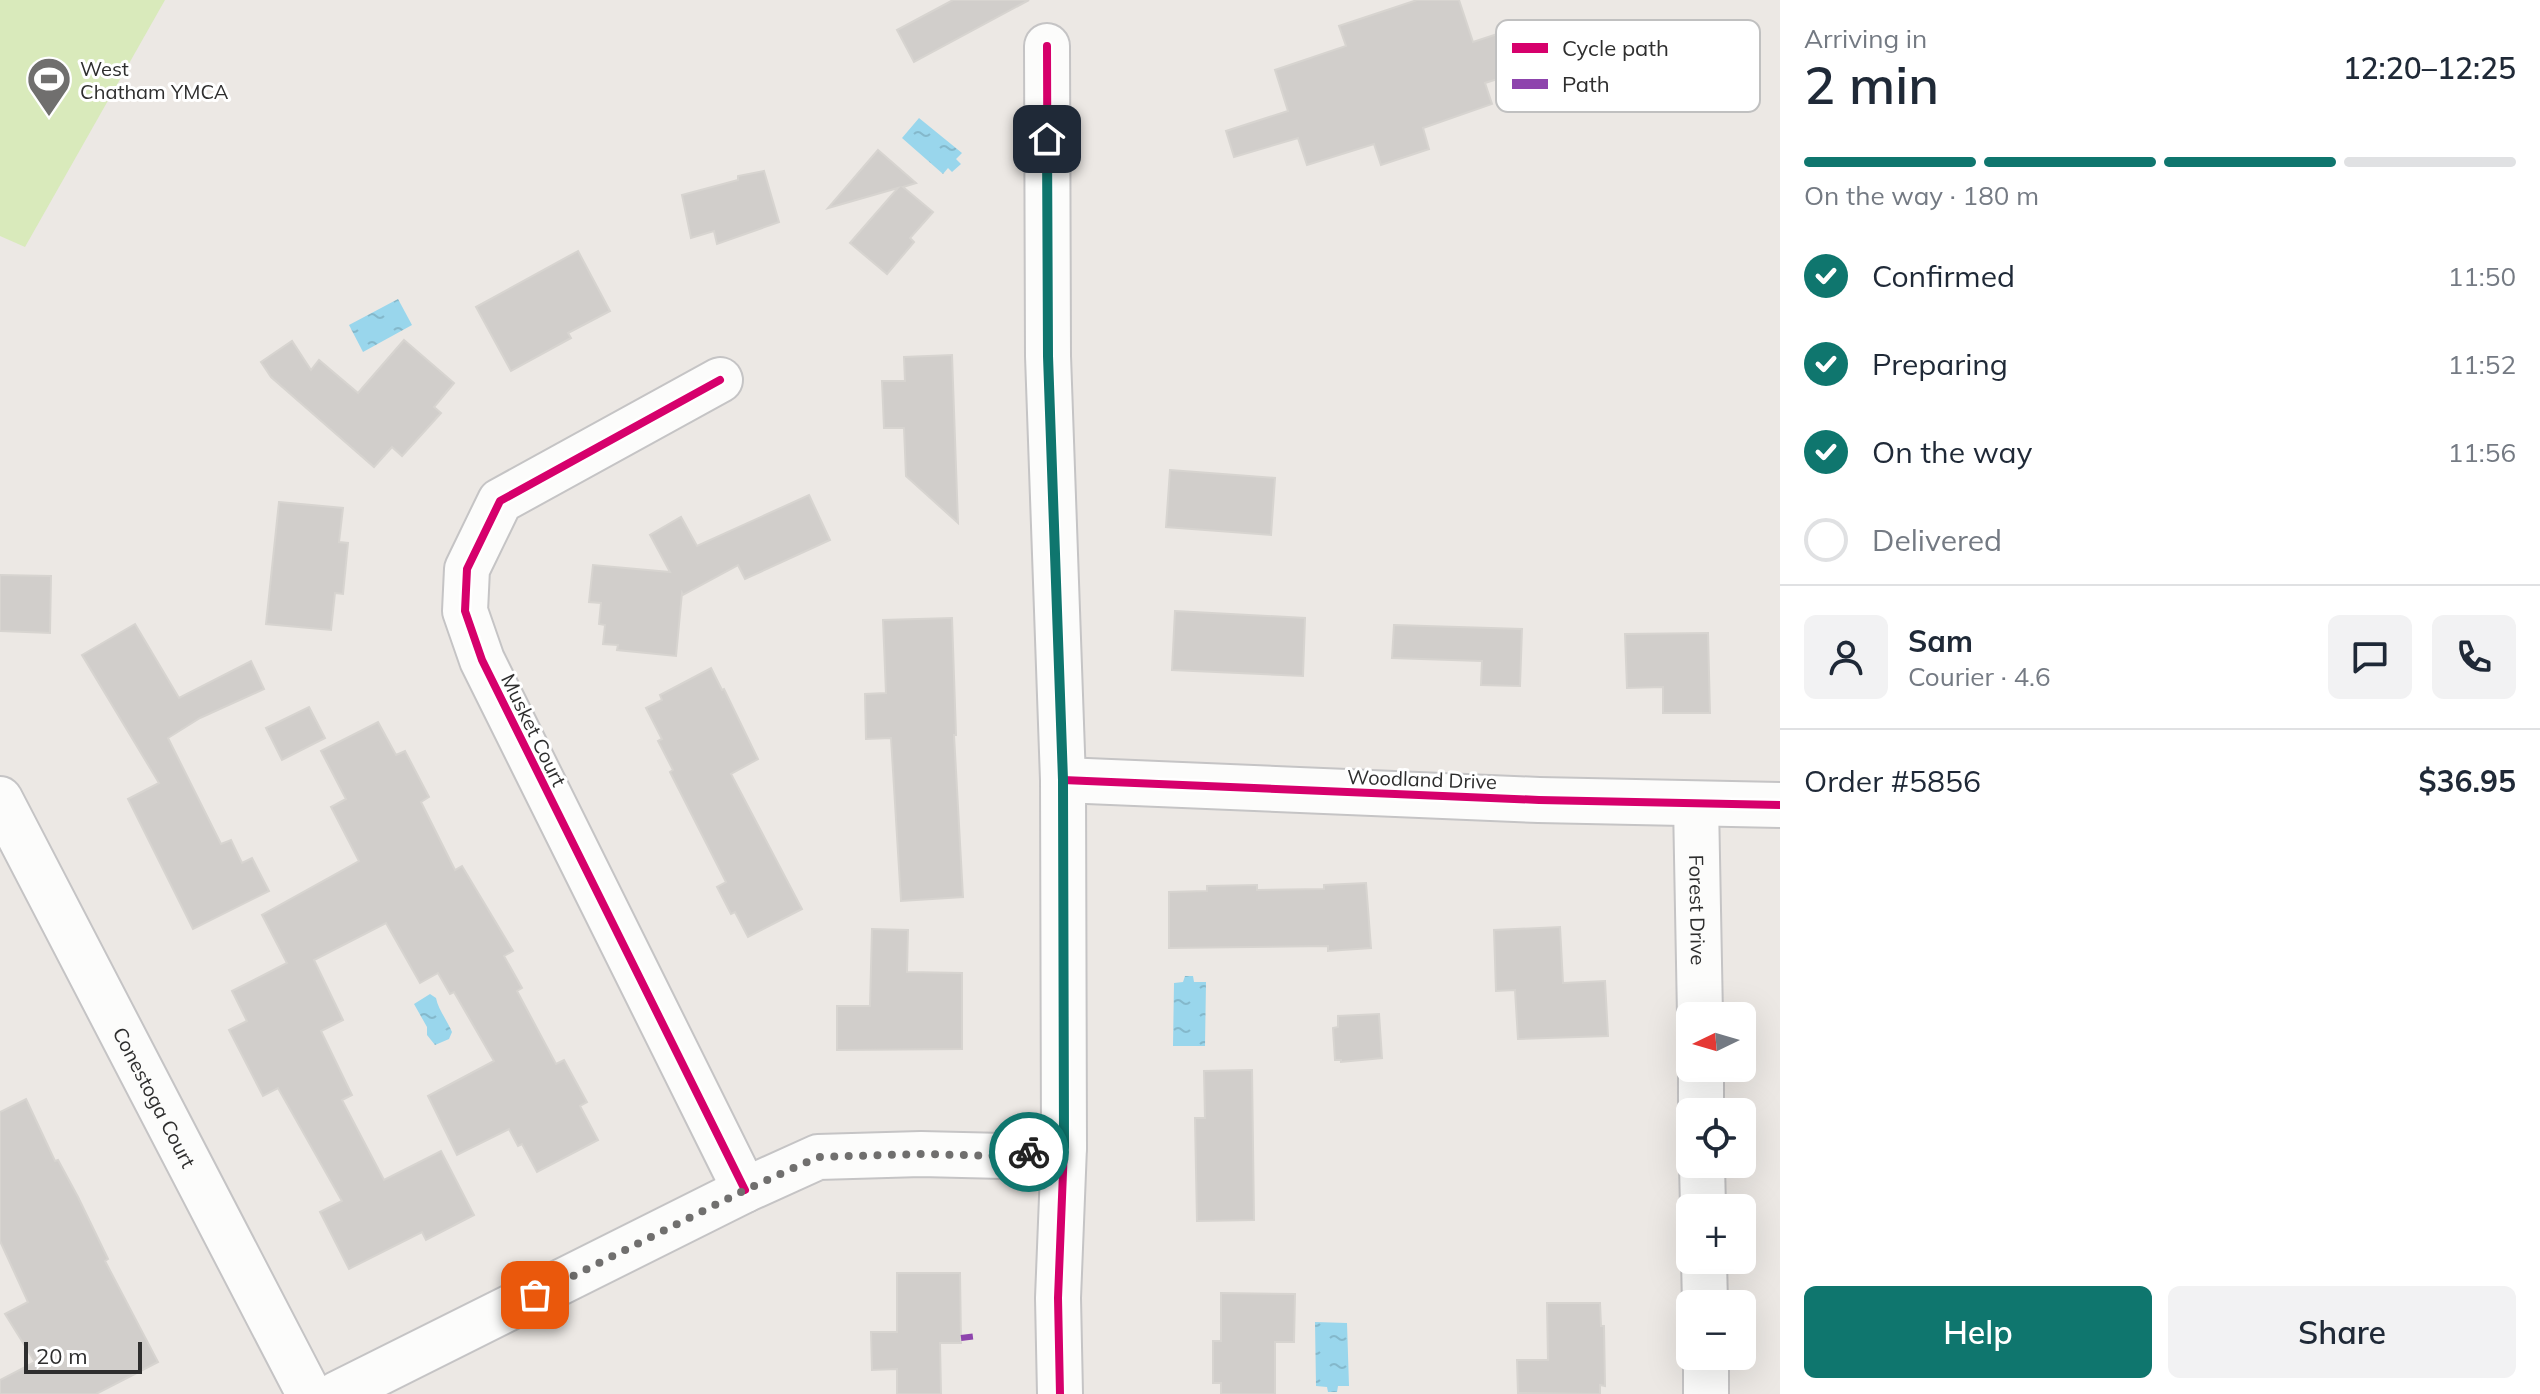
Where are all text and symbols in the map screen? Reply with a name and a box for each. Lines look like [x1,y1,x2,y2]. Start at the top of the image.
legend [1496,20,1760,112]
text: Arriving in [1804,22,1927,55]
text: Cycle path [1562,34,1669,62]
text: 12:20–12:25 [2343,49,2516,87]
text: 2 min [1804,52,1939,117]
sports icon: West Chatham YMCA [25,55,73,118]
place label: West Chatham YMCA [80,56,229,104]
text: Path [1562,70,1610,98]
pin [1013,105,1081,173]
icon: home [1025,117,1069,161]
text: On the way · 180 m [1804,179,2039,212]
icon: check [1804,254,1848,298]
text: Confirmed [1872,257,2015,295]
text: 11:50 [2448,260,2516,293]
icon: check [1804,342,1848,386]
text: Preparing [1872,345,2008,383]
text: 11:52 [2448,348,2516,381]
icon: check [1804,430,1848,474]
text: On the way [1872,433,2032,471]
text: 11:56 [2448,436,2516,469]
text: Delivered [1872,521,2002,559]
button: person [1804,615,1888,699]
button: chat [2328,615,2412,699]
button: phone [2432,615,2516,699]
text: Sam [1908,622,1973,660]
text: Courier · 4.6 [1908,660,2051,693]
street label: Musket Court [496,669,572,791]
text: Order #5856 [1804,762,1981,800]
text: $36.95 [2419,762,2516,800]
street label: Woodland Drive [1347,764,1497,794]
street label: Forest Drive [1684,854,1712,966]
north arrow [1676,1002,1756,1082]
map controls [1676,1002,1756,1370]
street label: Conestoga Court [108,1023,202,1172]
button: locate [1676,1098,1756,1178]
courier [989,1112,1069,1192]
icon: bike [1007,1130,1051,1174]
button: + [1676,1194,1756,1274]
pin [501,1261,569,1329]
icon: bag [513,1273,557,1317]
button: Help [1804,1286,2152,1378]
button: Share [2168,1286,2516,1378]
button: − [1676,1290,1756,1370]
scale bar [24,1338,142,1374]
text: 20 m [36,1342,87,1370]

